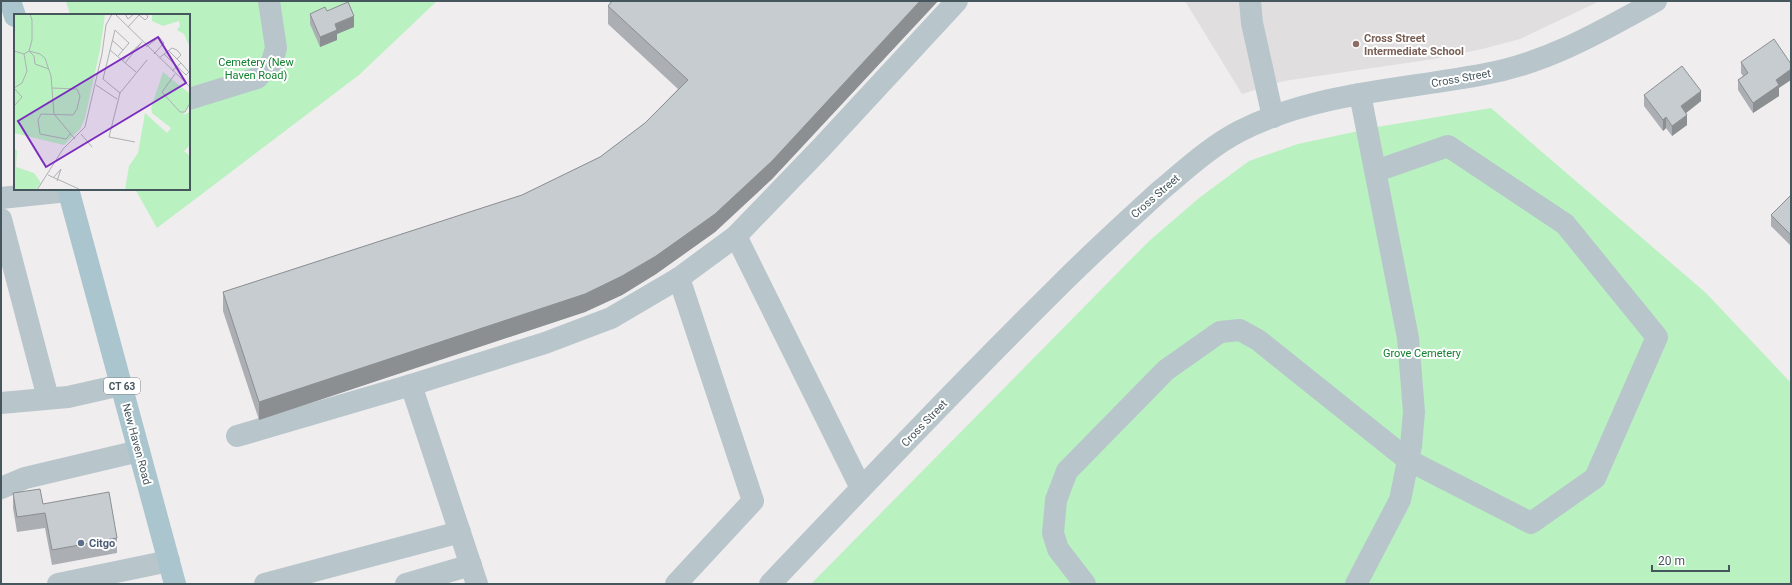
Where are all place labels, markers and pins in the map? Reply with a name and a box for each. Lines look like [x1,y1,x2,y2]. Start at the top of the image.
place label: Cross Street Intermediate School [1364,32,1464,58]
marker: Cross Street Intermediate School [1351,39,1361,49]
place label: Citgo [89,537,115,550]
marker: Citgo [76,538,86,548]

